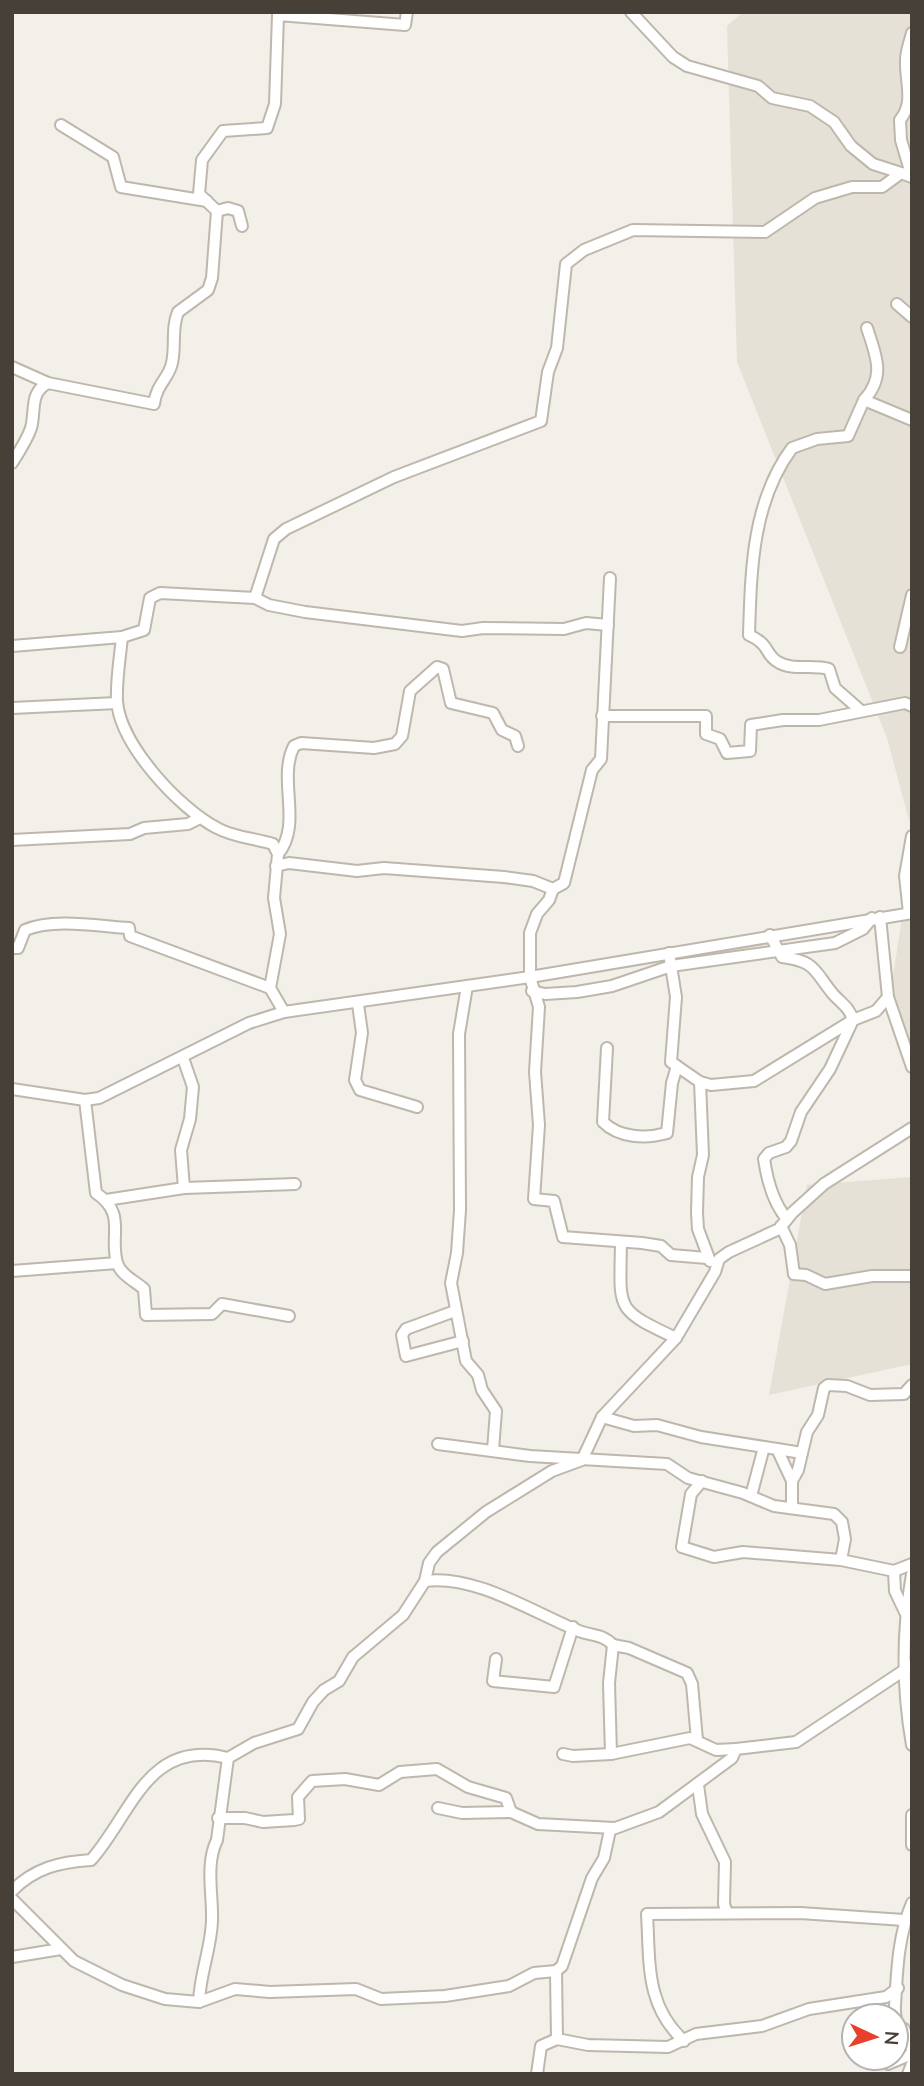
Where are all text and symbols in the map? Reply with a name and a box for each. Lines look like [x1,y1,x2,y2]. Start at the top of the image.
north arrow [840,2002,910,2072]
text: N [877,2030,904,2046]

